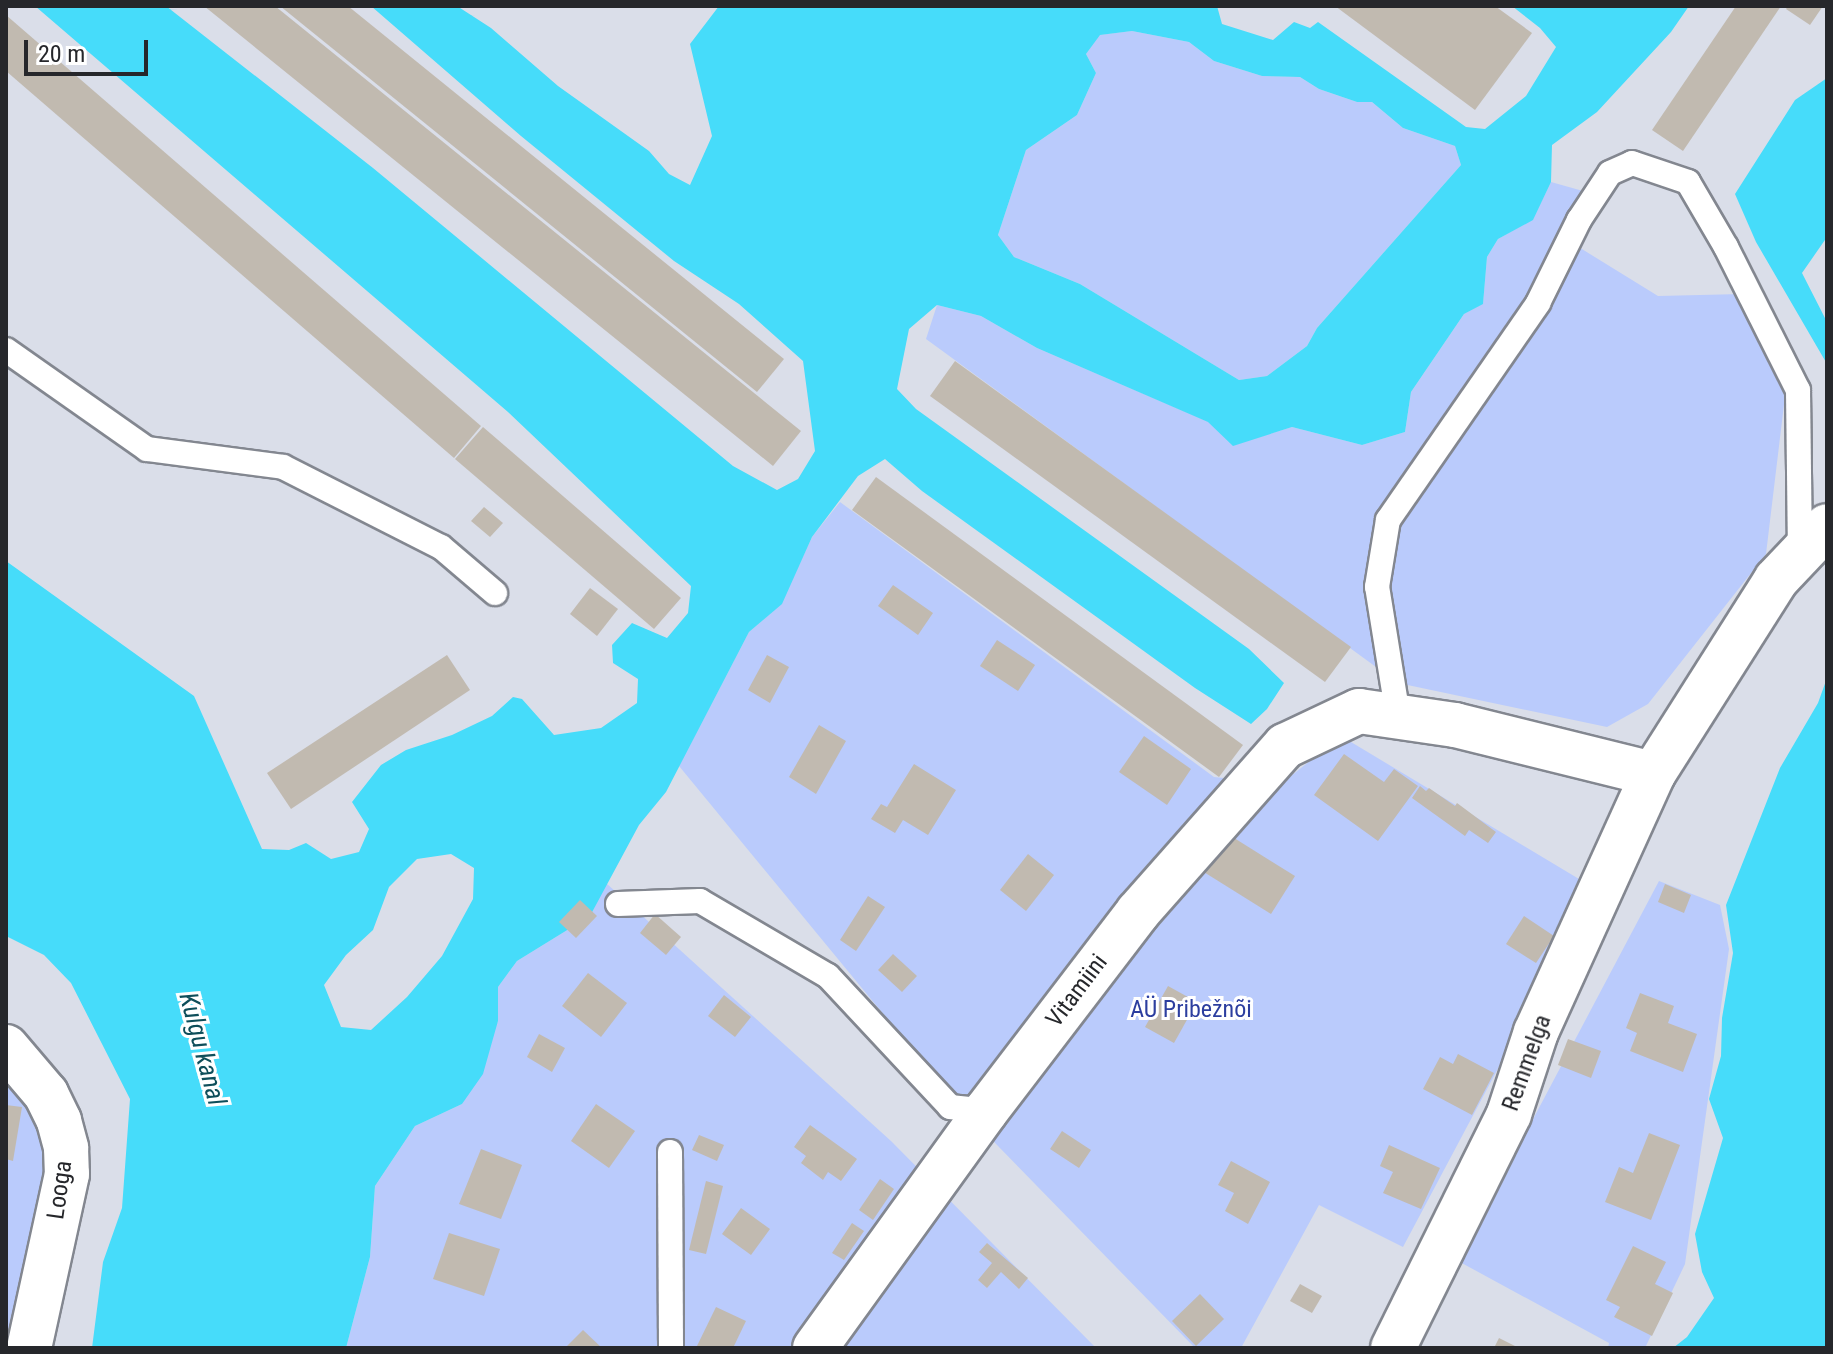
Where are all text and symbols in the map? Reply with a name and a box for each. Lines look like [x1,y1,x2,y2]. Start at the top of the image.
scale bar [28,24,152,74]
text: 20 m [38,40,85,68]
street label: Vitamiini [1040,949,1114,1033]
water label: Kulgu kanal [172,989,232,1109]
park label: AÜ Pribežnõi [1130,996,1252,1024]
street label: Remmelga [1496,1011,1558,1115]
street label: Looga [42,1159,78,1221]

